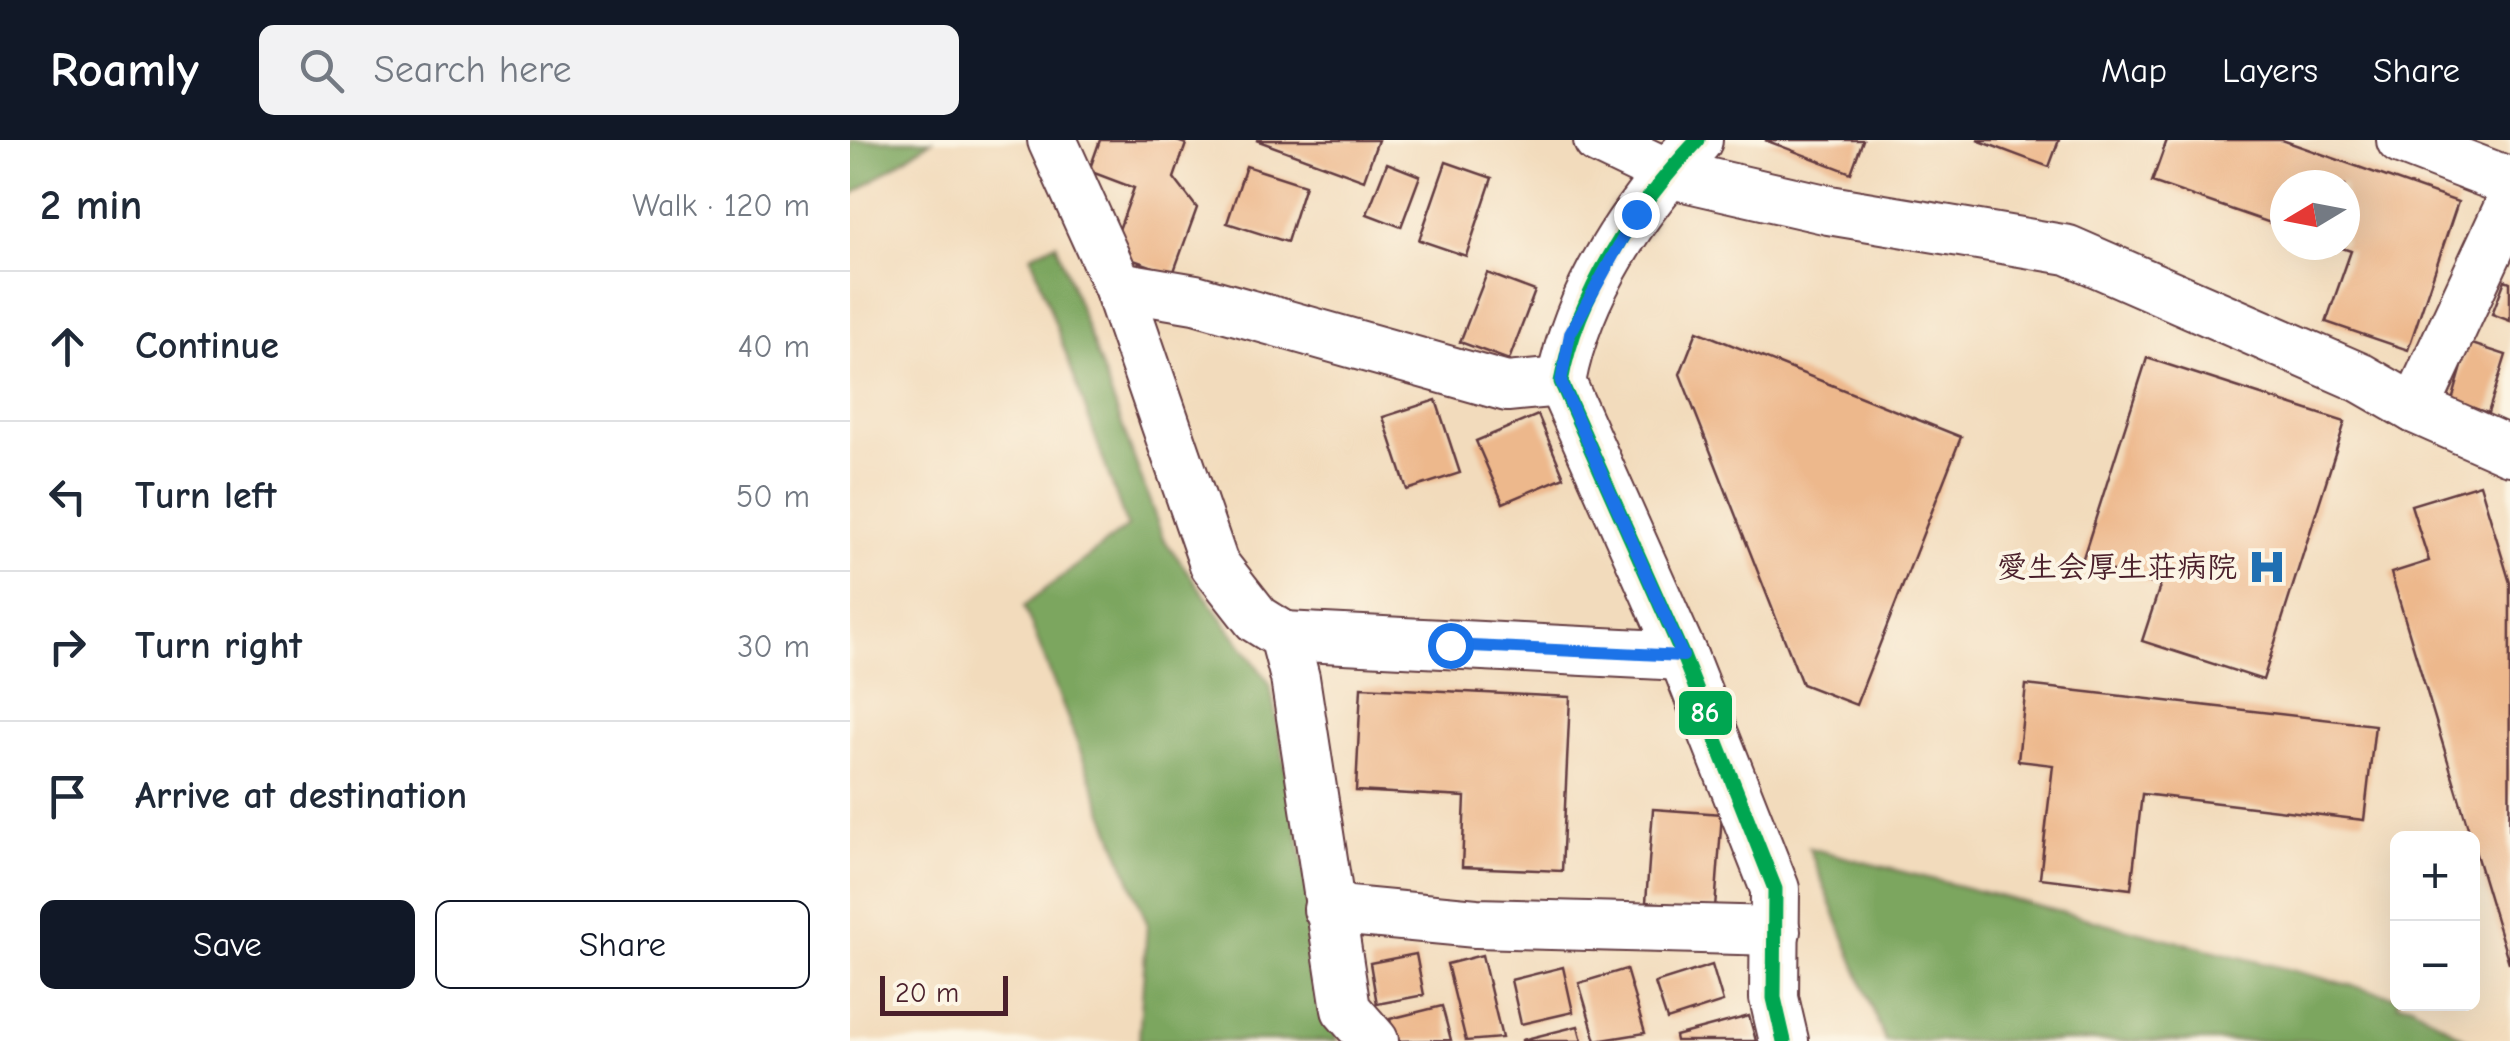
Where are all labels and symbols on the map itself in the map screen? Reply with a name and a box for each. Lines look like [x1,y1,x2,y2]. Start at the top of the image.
north arrow [2270,170,2360,260]
route end [1614,192,1660,238]
hospital icon: 愛生会厚生荘病院 [2246,546,2288,588]
place label: 愛生会厚生荘病院 [1997,550,2237,585]
route start [1428,623,1474,669]
line badge: 86 [1677,689,1734,737]
text: 86 [1691,697,1719,729]
scale bar [880,971,1008,1016]

